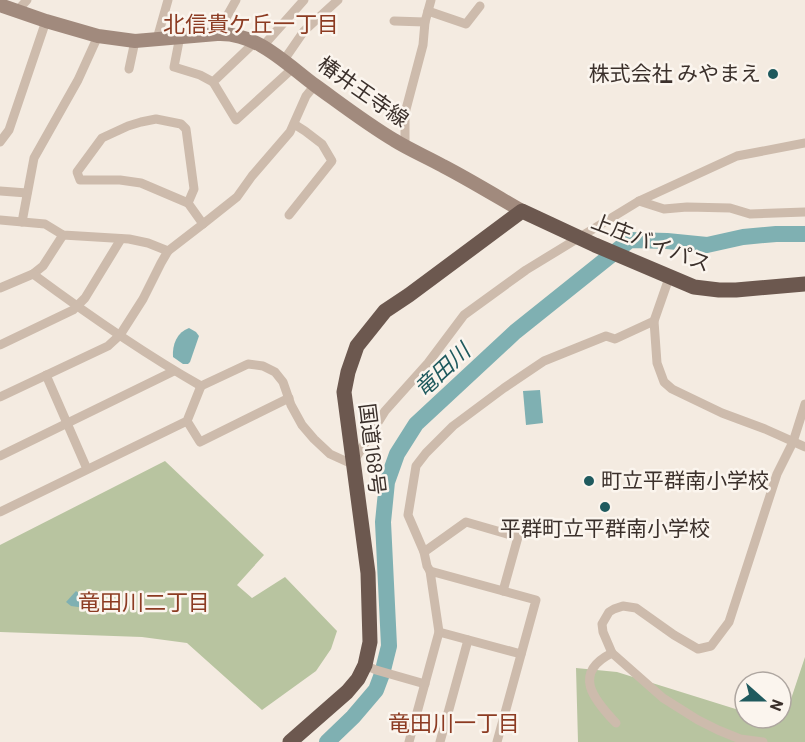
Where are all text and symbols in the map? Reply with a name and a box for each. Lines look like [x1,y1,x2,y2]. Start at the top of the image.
district label: 北信貴ケ丘一丁目 [163,10,339,36]
street label: 椿井王寺線 [314,50,414,131]
place label: 株式会社 みやまえ [589,60,761,85]
marker: 株式会社 みやまえ [766,67,780,81]
street label: 上庄バイパス [588,207,715,276]
water label: 竜田川 [408,336,476,401]
street label: 国道168号 [355,402,392,496]
place label: 町立平群南小学校 [601,467,769,492]
marker: 町立平群南小学校 [582,474,596,488]
marker: 平群町立平群南小学校 [598,500,612,514]
place label: 平群町立平群南小学校 [500,515,710,540]
district label: 竜田川二丁目 [78,588,210,614]
north arrow [733,670,793,730]
text: N [767,697,788,714]
district label: 竜田川一丁目 [388,709,520,735]

